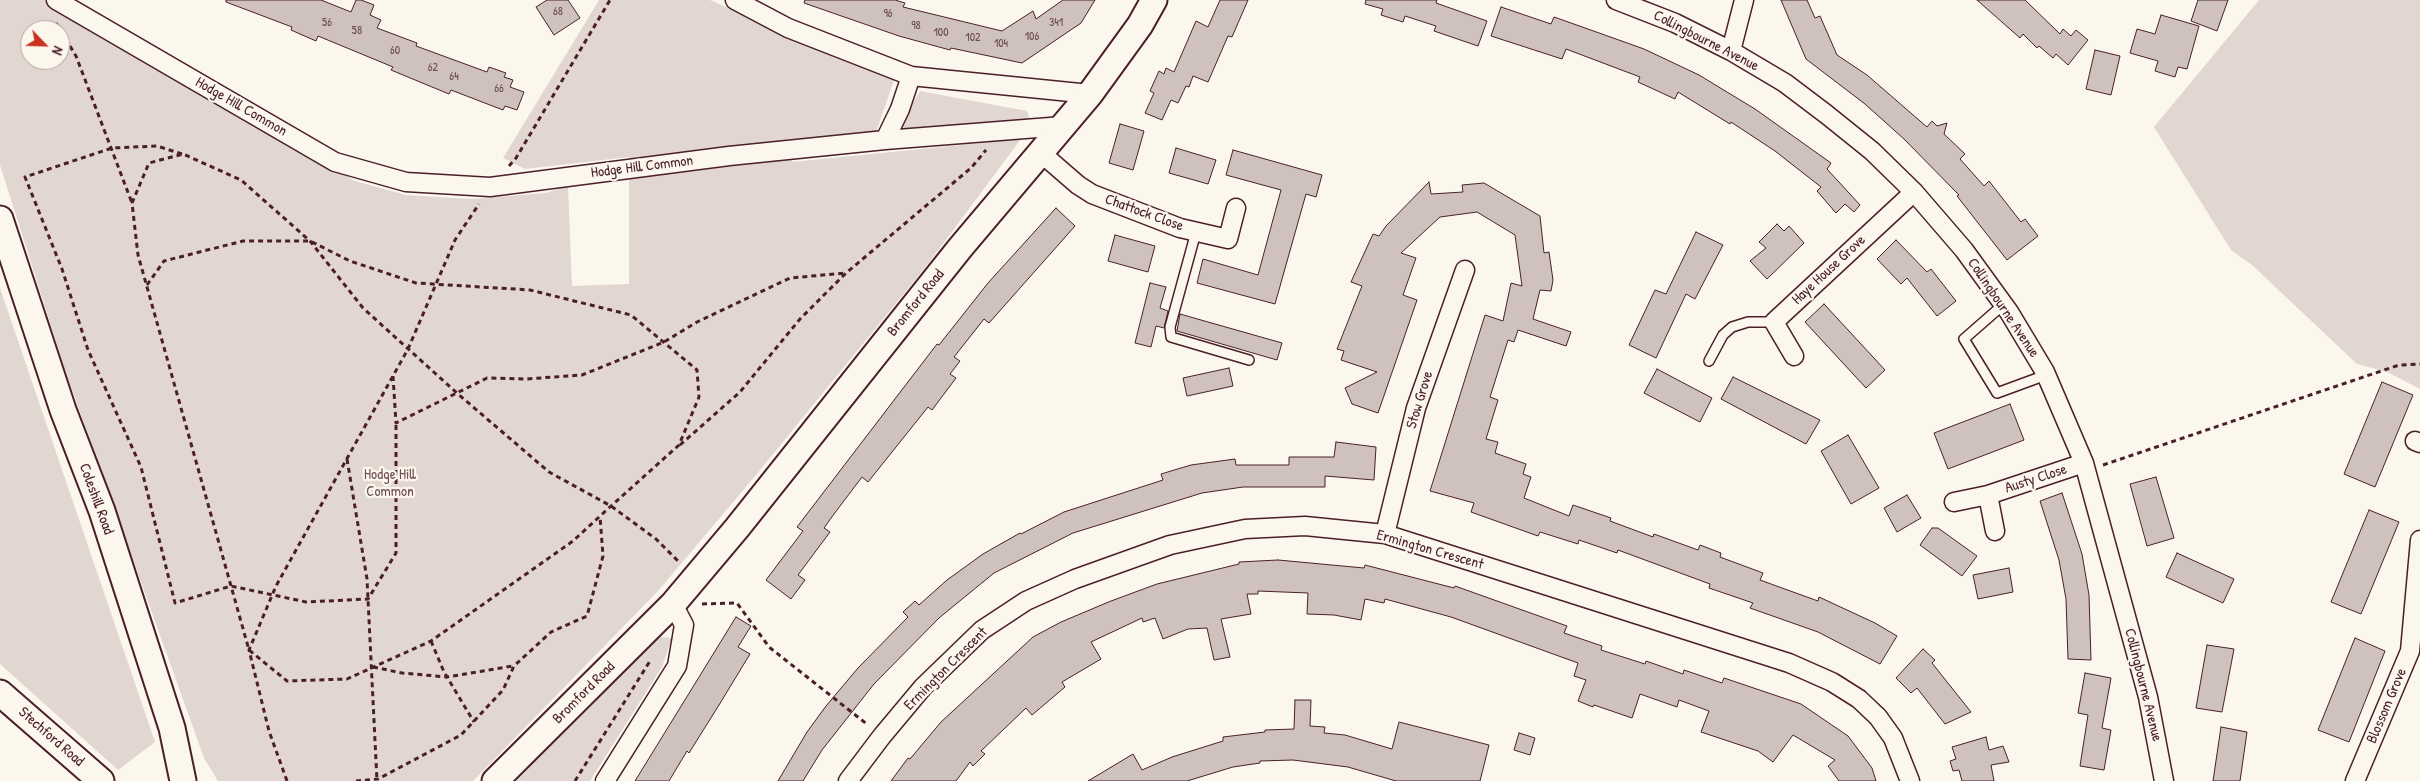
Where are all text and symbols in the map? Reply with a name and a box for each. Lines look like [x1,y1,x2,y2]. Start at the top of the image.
house number: 68 [553,5,563,19]
house number: 96 [883,7,893,21]
street label: Collingbourne Avenue [1650,7,1762,75]
house number: 56 [322,16,332,30]
house number: 341 [1049,16,1063,30]
house number: 98 [911,19,921,33]
north arrow [20,20,70,70]
house number: 58 [352,24,362,38]
house number: 100 [933,26,949,40]
house number: 106 [1025,30,1039,44]
house number: 102 [965,31,981,45]
house number: 104 [994,37,1008,51]
text: N [48,44,68,58]
house number: 60 [390,44,400,58]
house number: 62 [428,61,438,75]
house number: 64 [449,70,459,84]
street label: Hodge Hill Common [192,74,290,140]
house number: 66 [494,82,504,96]
street label: Hodge Hill Common [590,152,694,182]
street label: Chattock Close [1102,190,1186,236]
street label: Haye House Grove [1789,231,1869,309]
street label: Collingbourne Avenue [1963,255,2043,361]
street label: Bromford Road [884,266,948,340]
street label: Stow Grove [1403,369,1437,431]
street label: Coleshill Road [75,461,117,537]
street label: Austy Close [2003,461,2069,497]
park label: Hodge Hill Common [364,466,416,501]
street label: Ermington Crescent [1374,526,1486,574]
street label: Ermington Crescent [901,624,991,714]
street label: Collingbourne Avenue [2120,627,2166,743]
street label: Bromford Road [549,658,619,728]
street label: Blossom Grove [2363,666,2411,746]
street label: Stechford Road [14,704,88,770]

